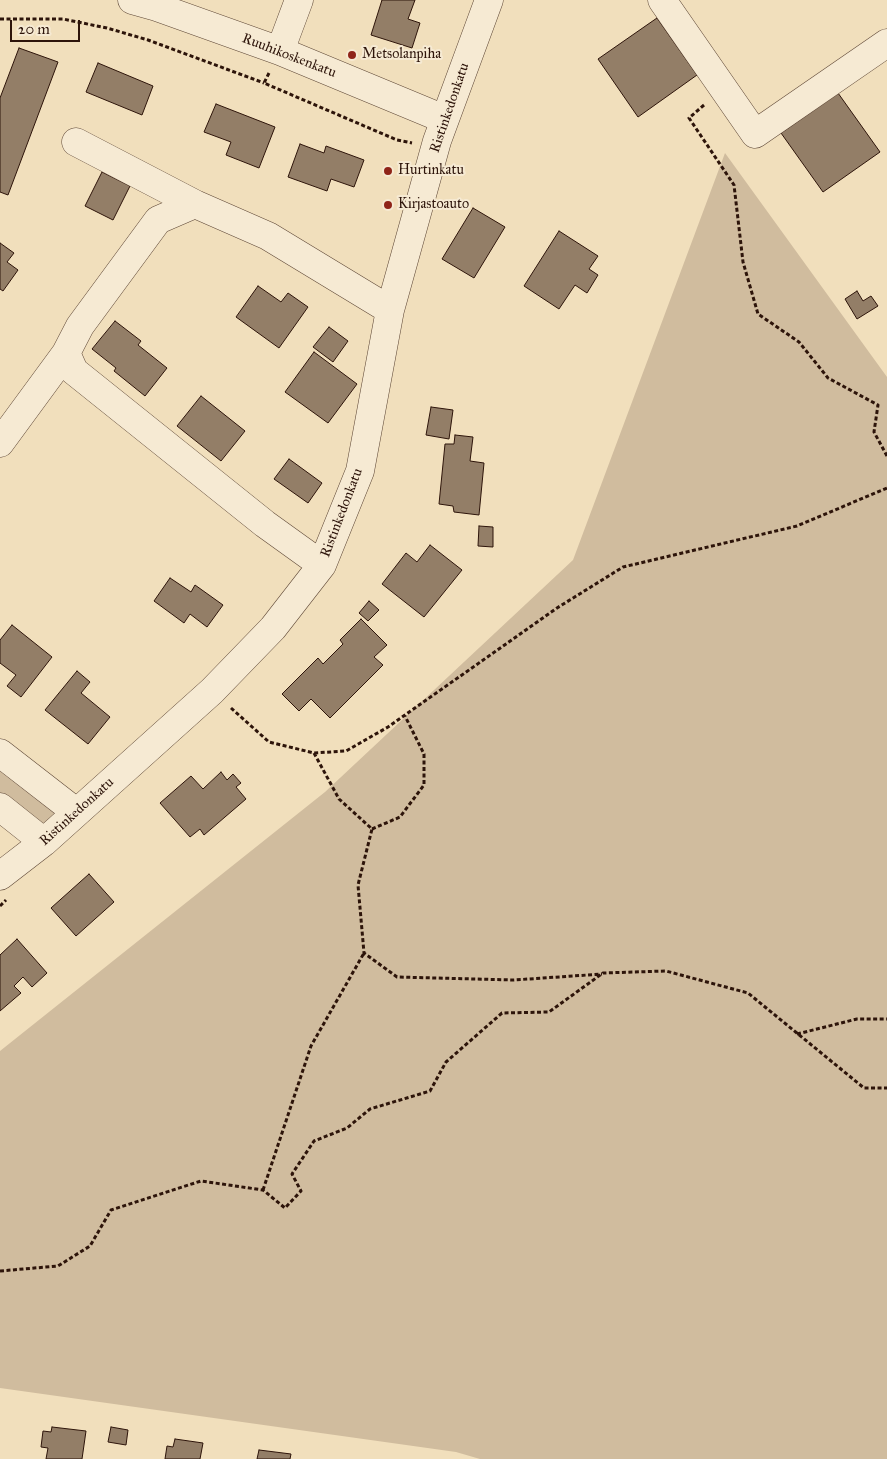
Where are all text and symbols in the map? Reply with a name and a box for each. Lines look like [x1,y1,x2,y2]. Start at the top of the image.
scale bar [12,10,82,42]
text: 20 m [18,20,50,38]
street label: Ruuhikoskenkatu [240,30,338,82]
place label: Metsolanpiha [362,47,441,63]
marker: Metsolanpiha [346,49,358,61]
street label: Ristinkedonkatu [427,61,473,155]
place label: Hurtinkatu [398,163,464,179]
marker: Hurtinkatu [382,165,394,177]
place label: Kirjastoauto [398,197,469,213]
marker: Kirjastoauto [382,199,394,211]
street label: Ristinkedonkatu [317,466,367,560]
street label: Ristinkedonkatu [36,774,118,850]

